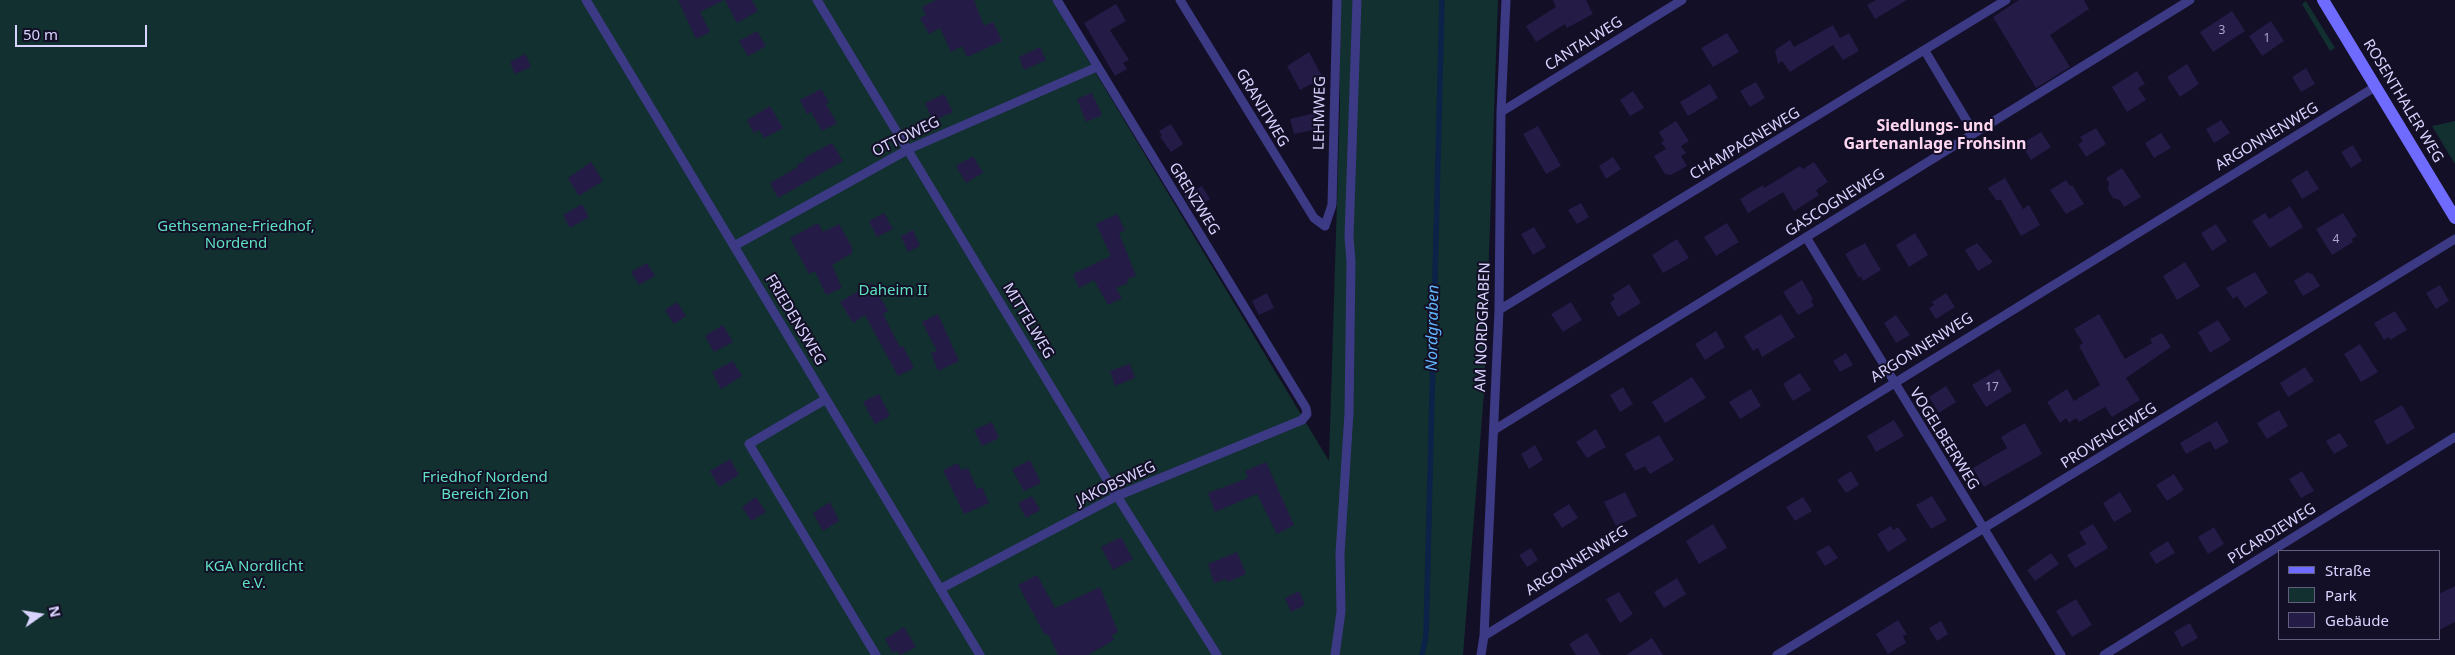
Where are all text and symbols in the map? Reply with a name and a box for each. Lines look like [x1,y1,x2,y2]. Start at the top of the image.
street label: CANTALWEG [1542,13,1626,75]
scale bar [18,15,150,47]
text: 50 m [23,24,58,44]
house number: 3 [2219,24,2225,38]
house number: 1 [2264,32,2270,46]
street label: ROSENTHALER WEG [2359,36,2447,166]
street label: GRANITWEG [1232,66,1292,150]
street label: LEHMWEG [1310,76,1330,150]
street label: ARGONNENWEG [2212,99,2322,175]
street label: CHAMPAGNEWEG [1687,104,1803,184]
street label: OTTOWEG [869,113,943,161]
district label: Siedlungs- und Gartenanlage Frohsinn [1843,116,2027,154]
street label: GRENZWEG [1165,160,1223,238]
street label: GASCOGNEWEG [1782,165,1888,241]
park label: Gethsemane-Friedhof, Nordend [157,218,315,253]
house number: 4 [2333,233,2339,247]
street label: AM NORDGRABEN [1472,262,1494,392]
street label: FRIEDENSWEG [761,271,829,369]
street label: MITTELWEG [998,280,1058,362]
park label: Daheim II [858,282,928,300]
water label: Nordgraben [1423,285,1443,371]
street label: ARGONNENWEG [1867,309,1977,387]
house number: 17 [1985,381,1999,395]
street label: VOGELBEERWEG [1905,385,1983,493]
street label: PROVENCEWEG [2058,399,2160,473]
street label: JAKOBSWEG [1073,458,1159,510]
park label: Friedhof Nordend Bereich Zion [422,469,548,504]
street label: PICARDIEWEG [2225,500,2319,568]
street label: ARGONNENWEG [1522,522,1632,600]
legend [2278,550,2440,640]
park label: KGA Nordlicht e.V. [205,558,303,593]
text: Straße [2325,560,2371,580]
text: Park [2325,585,2357,605]
north arrow [15,590,65,640]
text: N [45,604,66,619]
text: Gebäude [2325,610,2389,630]

